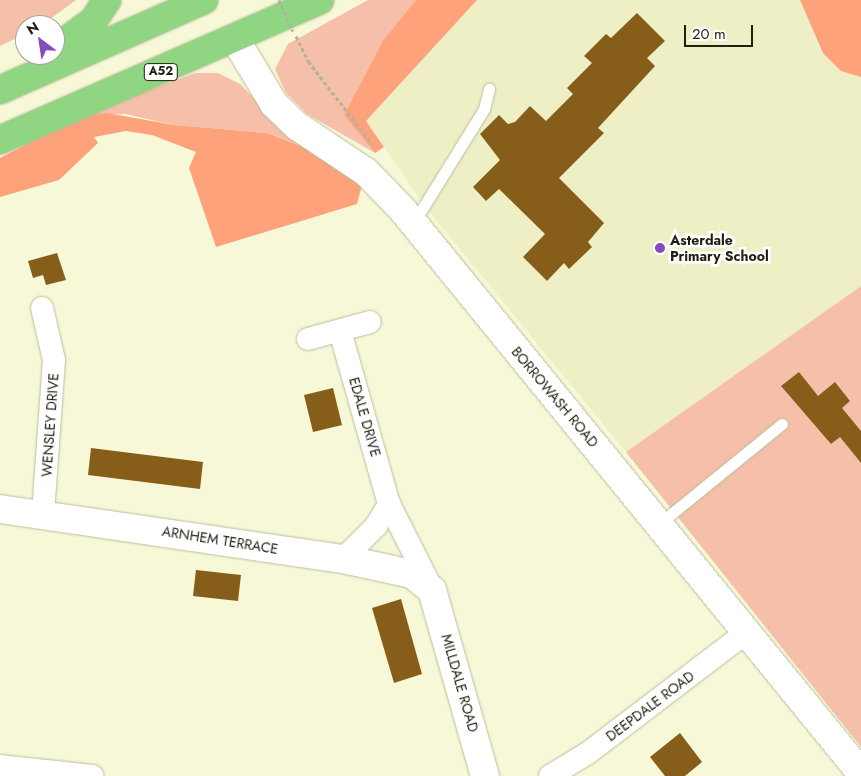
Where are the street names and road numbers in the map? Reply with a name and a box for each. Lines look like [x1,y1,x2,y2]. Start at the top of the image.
road number: A52 [144,62,178,82]
street label: BORROWASH ROAD [508,343,602,451]
street label: WENSLEY DRIVE [38,373,62,477]
street label: EDALE DRIVE [346,375,384,459]
street label: ARNHEM TERRACE [161,523,279,557]
street label: MILLDALE ROAD [438,632,482,734]
street label: DEEPDALE ROAD [602,667,698,745]

